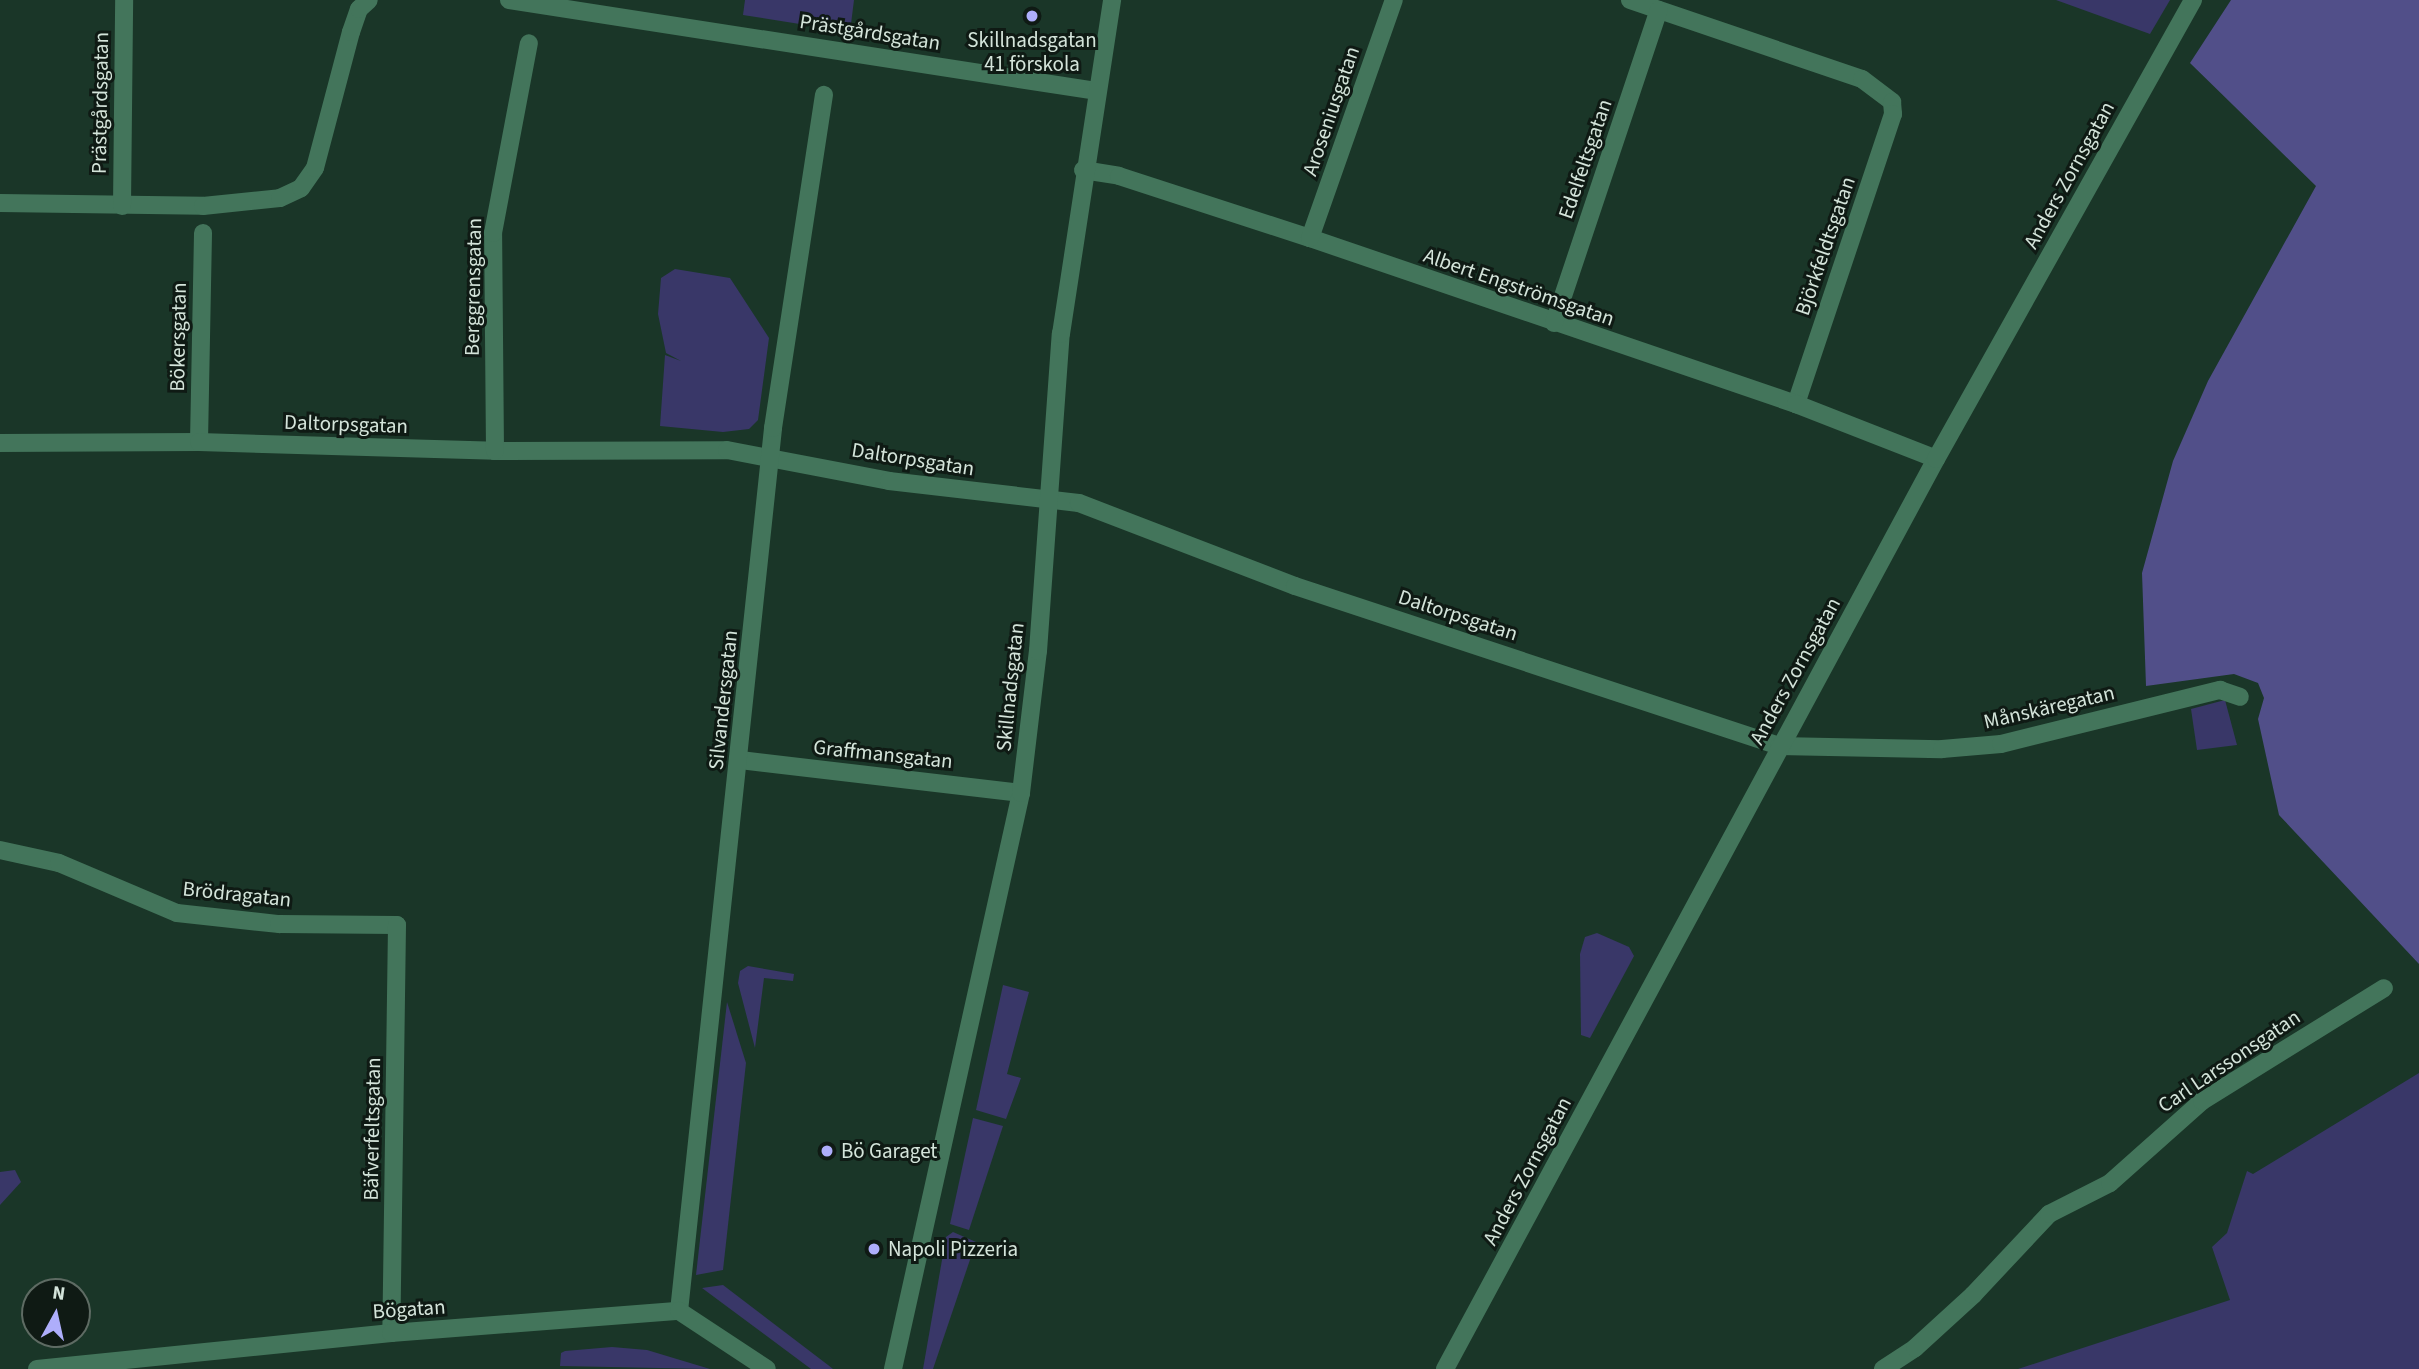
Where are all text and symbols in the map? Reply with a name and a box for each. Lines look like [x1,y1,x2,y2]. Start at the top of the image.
street label: Prästgårdsgatan [798,8,942,56]
marker: Skillnadsgatan 41 förskola [1024,8,1040,24]
place label: Skillnadsgatan 41 förskola [967,27,1097,77]
street label: Prästgårdsgatan [86,32,114,174]
street label: Aroseniusgatan [1297,43,1365,179]
street label: Edelfeltsgatan [1553,96,1617,222]
street label: Anders Zornsgatan [2018,97,2120,253]
street label: Björkfeldtsgatan [1789,173,1861,319]
street label: Berggrensgatan [459,218,487,356]
street label: Albert Engströmsgatan [1420,243,1618,331]
street label: Bökersgatan [164,282,192,392]
street label: Daltorpsgatan [284,409,408,439]
street label: Daltorpsgatan [850,437,976,481]
street label: Daltorpsgatan [1395,584,1521,646]
street label: Anders Zornsgatan [1744,593,1846,749]
street label: Skillnadsgatan [991,621,1029,753]
street label: Silvandersgatan [703,629,743,771]
street label: Månskäregatan [1981,680,2117,734]
street label: Graffmansgatan [812,734,954,774]
street label: Brödragatan [181,876,293,912]
street label: Carl Larssonsgatan [2153,1004,2305,1118]
street label: Bäfverfeltsgatan [358,1057,386,1201]
street label: Anders Zornsgatan [1477,1093,1577,1249]
place label: Bö Garaget [841,1138,937,1164]
marker: Bö Garaget [819,1143,835,1159]
place label: Napoli Pizzeria [888,1236,1018,1262]
marker: Napoli Pizzeria [866,1241,882,1257]
north arrow [21,1278,91,1348]
text: N [51,1279,67,1308]
street label: Bögatan [372,1294,446,1324]

